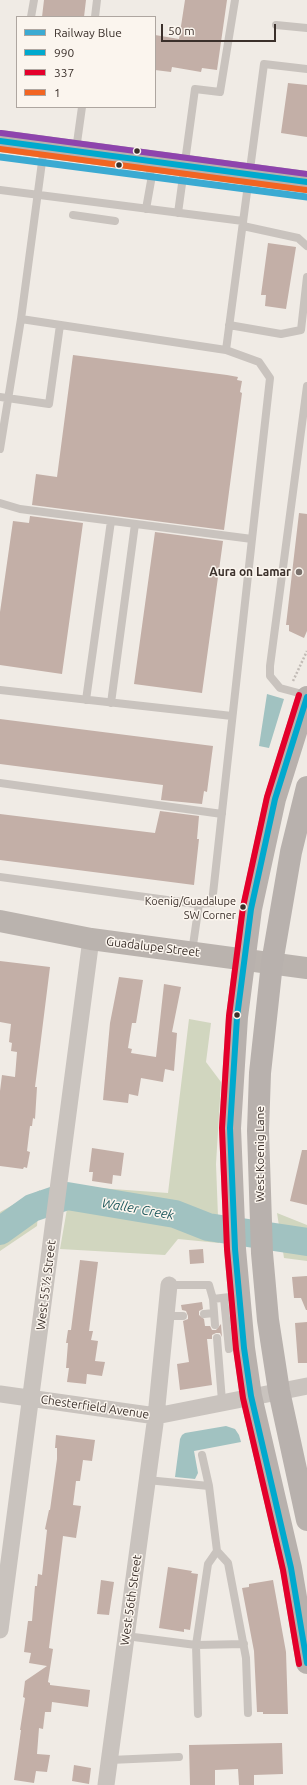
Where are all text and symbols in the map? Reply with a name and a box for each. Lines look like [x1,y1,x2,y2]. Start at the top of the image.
legend [16,16,156,108]
scale bar [163,16,278,42]
text: 50 m [168,24,195,37]
text: Railway Blue [54,26,122,39]
text: 990 [54,46,74,59]
text: 337 [54,66,74,79]
text: 1 [54,86,61,99]
unlabelled marker [132,146,142,156]
unlabelled marker [114,160,124,170]
place label: Aura on Lamar [209,565,291,579]
marker: Aura on Lamar [294,567,304,577]
place label: Koenig/Guadalupe SW Corner [145,894,236,920]
marker: Koenig/Guadalupe SW Corner [238,902,248,912]
street label: Guadalupe Street [105,934,201,960]
unlabelled marker [232,1010,242,1020]
street label: West Koenig Lane [253,1106,267,1202]
water label: Waller Creek [101,1195,175,1223]
street label: West 55½ Street [33,1239,59,1331]
street label: Chesterfield Avenue [40,1392,150,1422]
street label: West 56th Street [117,1554,145,1646]

